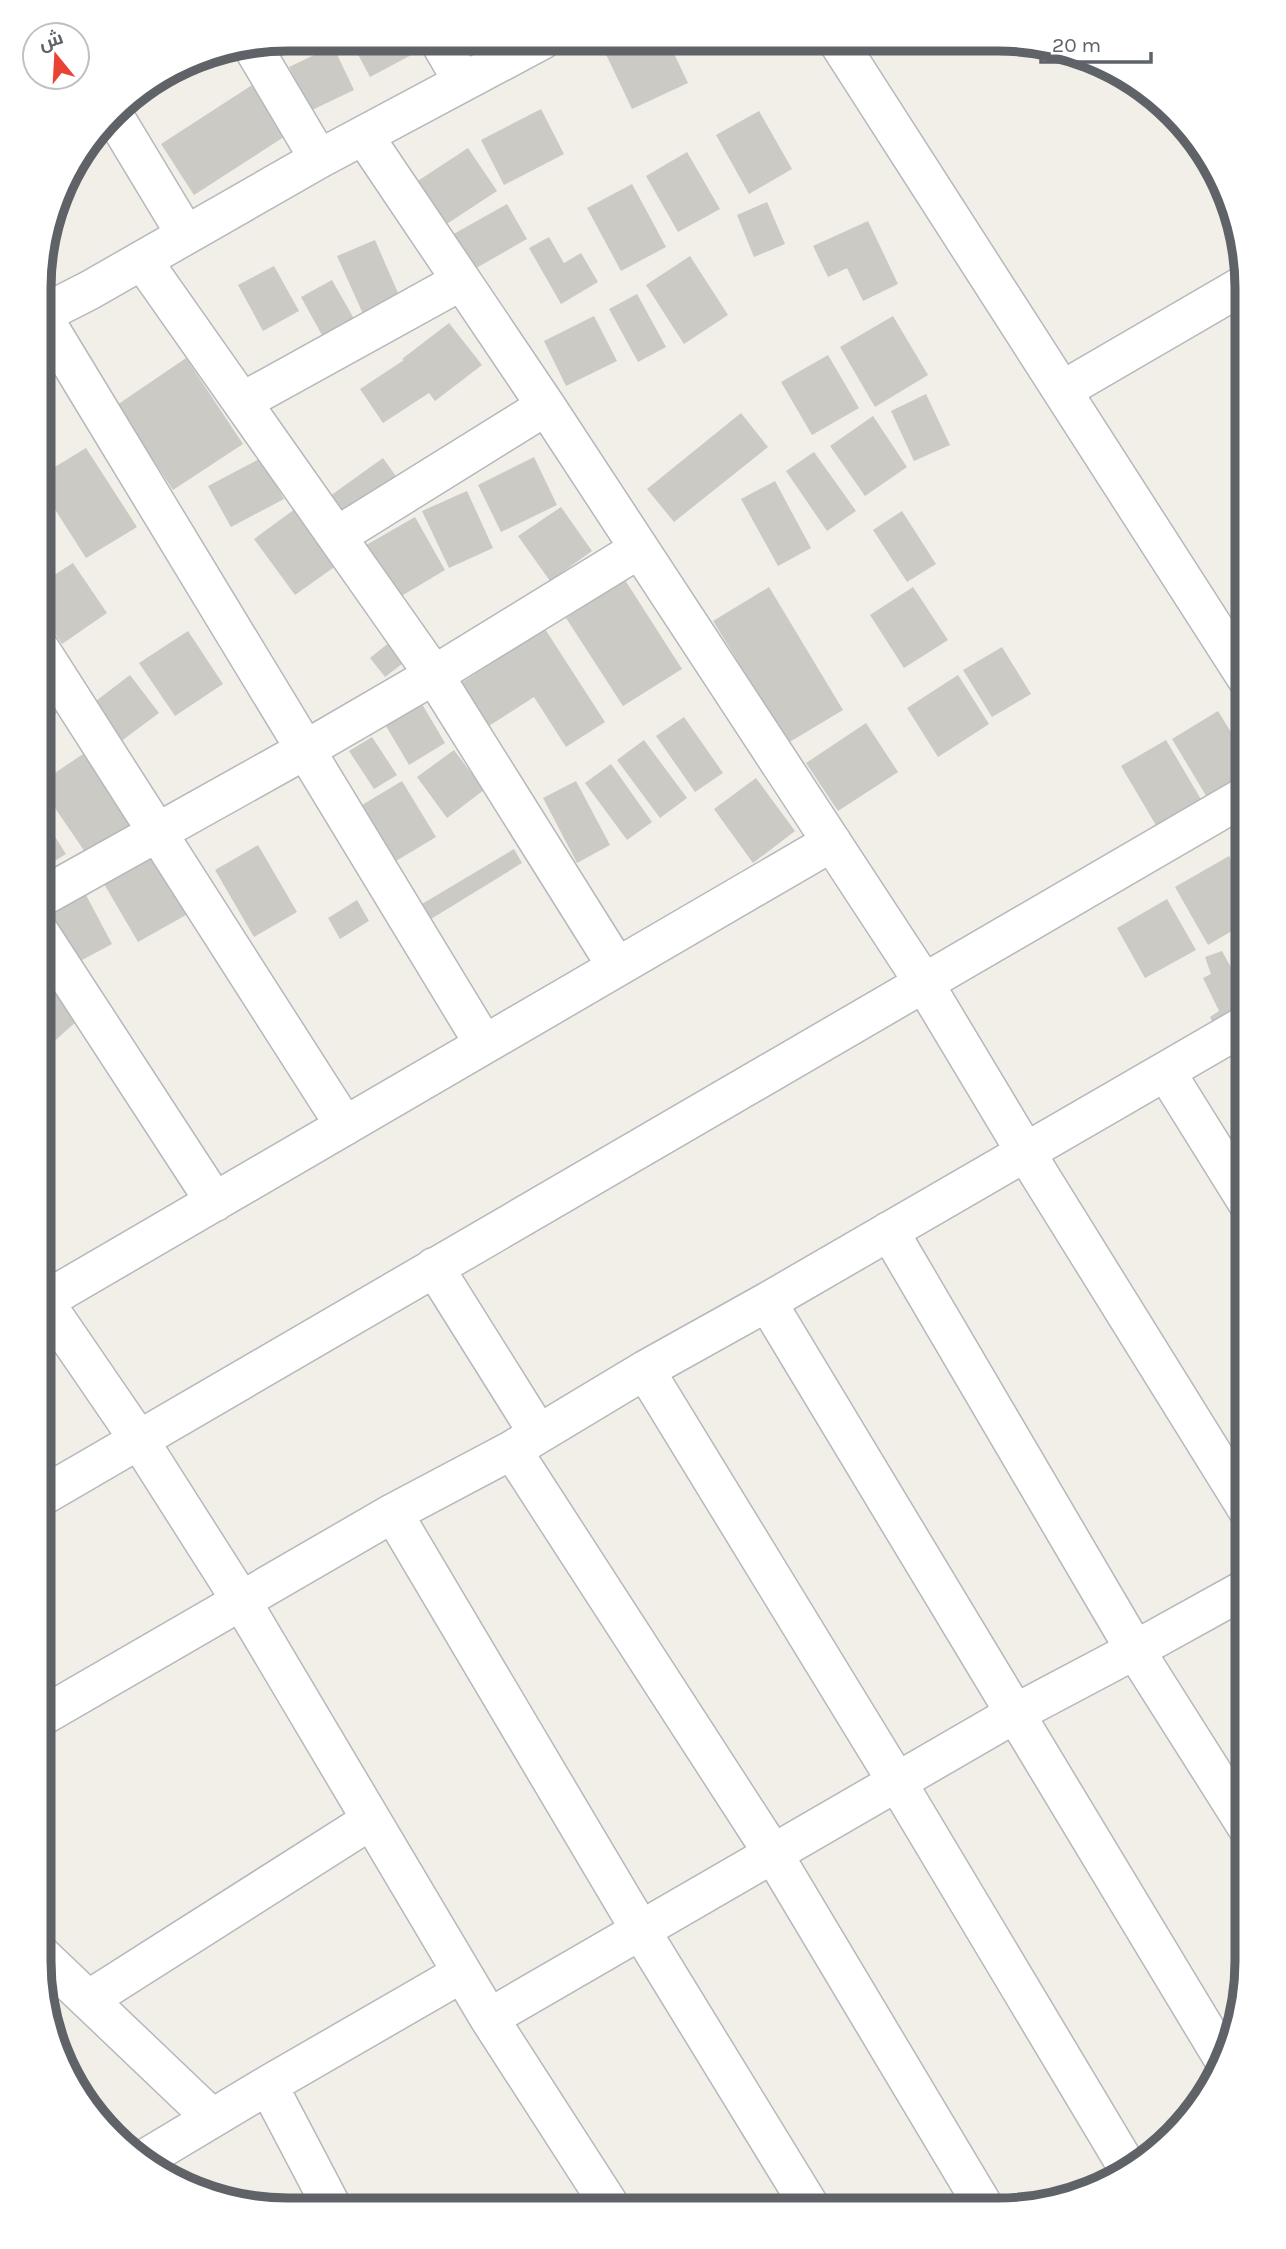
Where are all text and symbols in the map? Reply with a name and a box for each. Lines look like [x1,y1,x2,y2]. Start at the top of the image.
north arrow [21,21,91,91]
scale bar [1041,21,1151,65]
text: ش [36,27,66,55]
text: 20 m [1052,33,1101,57]

